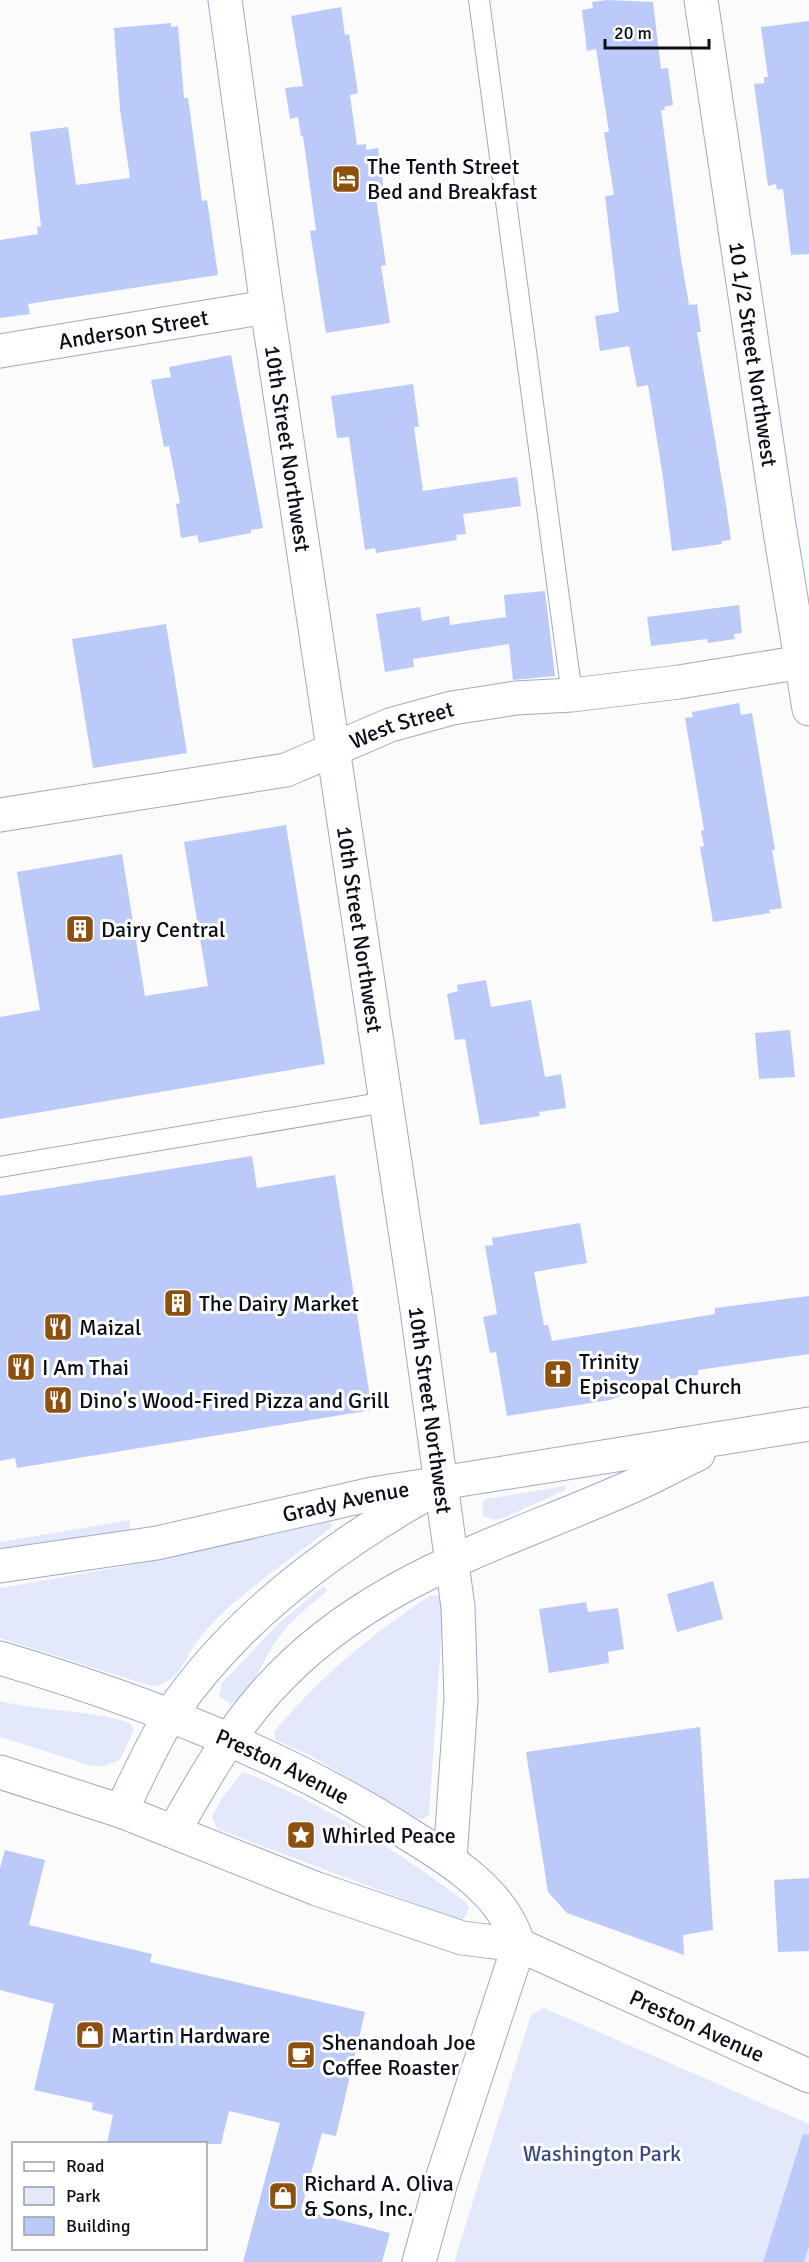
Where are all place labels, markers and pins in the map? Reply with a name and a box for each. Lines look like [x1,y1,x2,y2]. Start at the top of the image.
place label: The Tenth Street Bed and Breakfast [367,153,537,205]
hotel icon: The Tenth Street Bed and Breakfast [330,163,362,195]
building icon: Dairy Central [64,913,96,945]
place label: Dairy Central [101,916,225,943]
building icon: The Dairy Market [162,1287,194,1319]
place label: The Dairy Market [199,1290,359,1317]
restaurant icon: Maizal [42,1311,74,1343]
place label: Maizal [79,1314,141,1341]
place label: Trinity Episcopal Church [579,1348,742,1400]
restaurant icon: I Am Thai [5,1351,37,1383]
place label: I Am Thai [42,1354,129,1381]
church icon: Trinity Episcopal Church [542,1358,574,1390]
restaurant icon: Dino's Wood-Fired Pizza and Grill [42,1384,74,1416]
place label: Dino's Wood-Fired Pizza and Grill [79,1387,389,1414]
place icon: Whirled Peace [285,1819,317,1851]
place label: Whirled Peace [322,1822,456,1849]
shop icon: Martin Hardware [74,2019,106,2051]
place label: Martin Hardware [111,2022,270,2049]
place label: Shenandoah Joe Coffee Roaster [322,2029,476,2081]
cafe icon: Shenandoah Joe Coffee Roaster [285,2039,317,2071]
place label: Richard A. Oliva & Sons, Inc. [304,2170,454,2222]
shop icon: Richard A. Oliva & Sons, Inc. [267,2180,299,2212]

